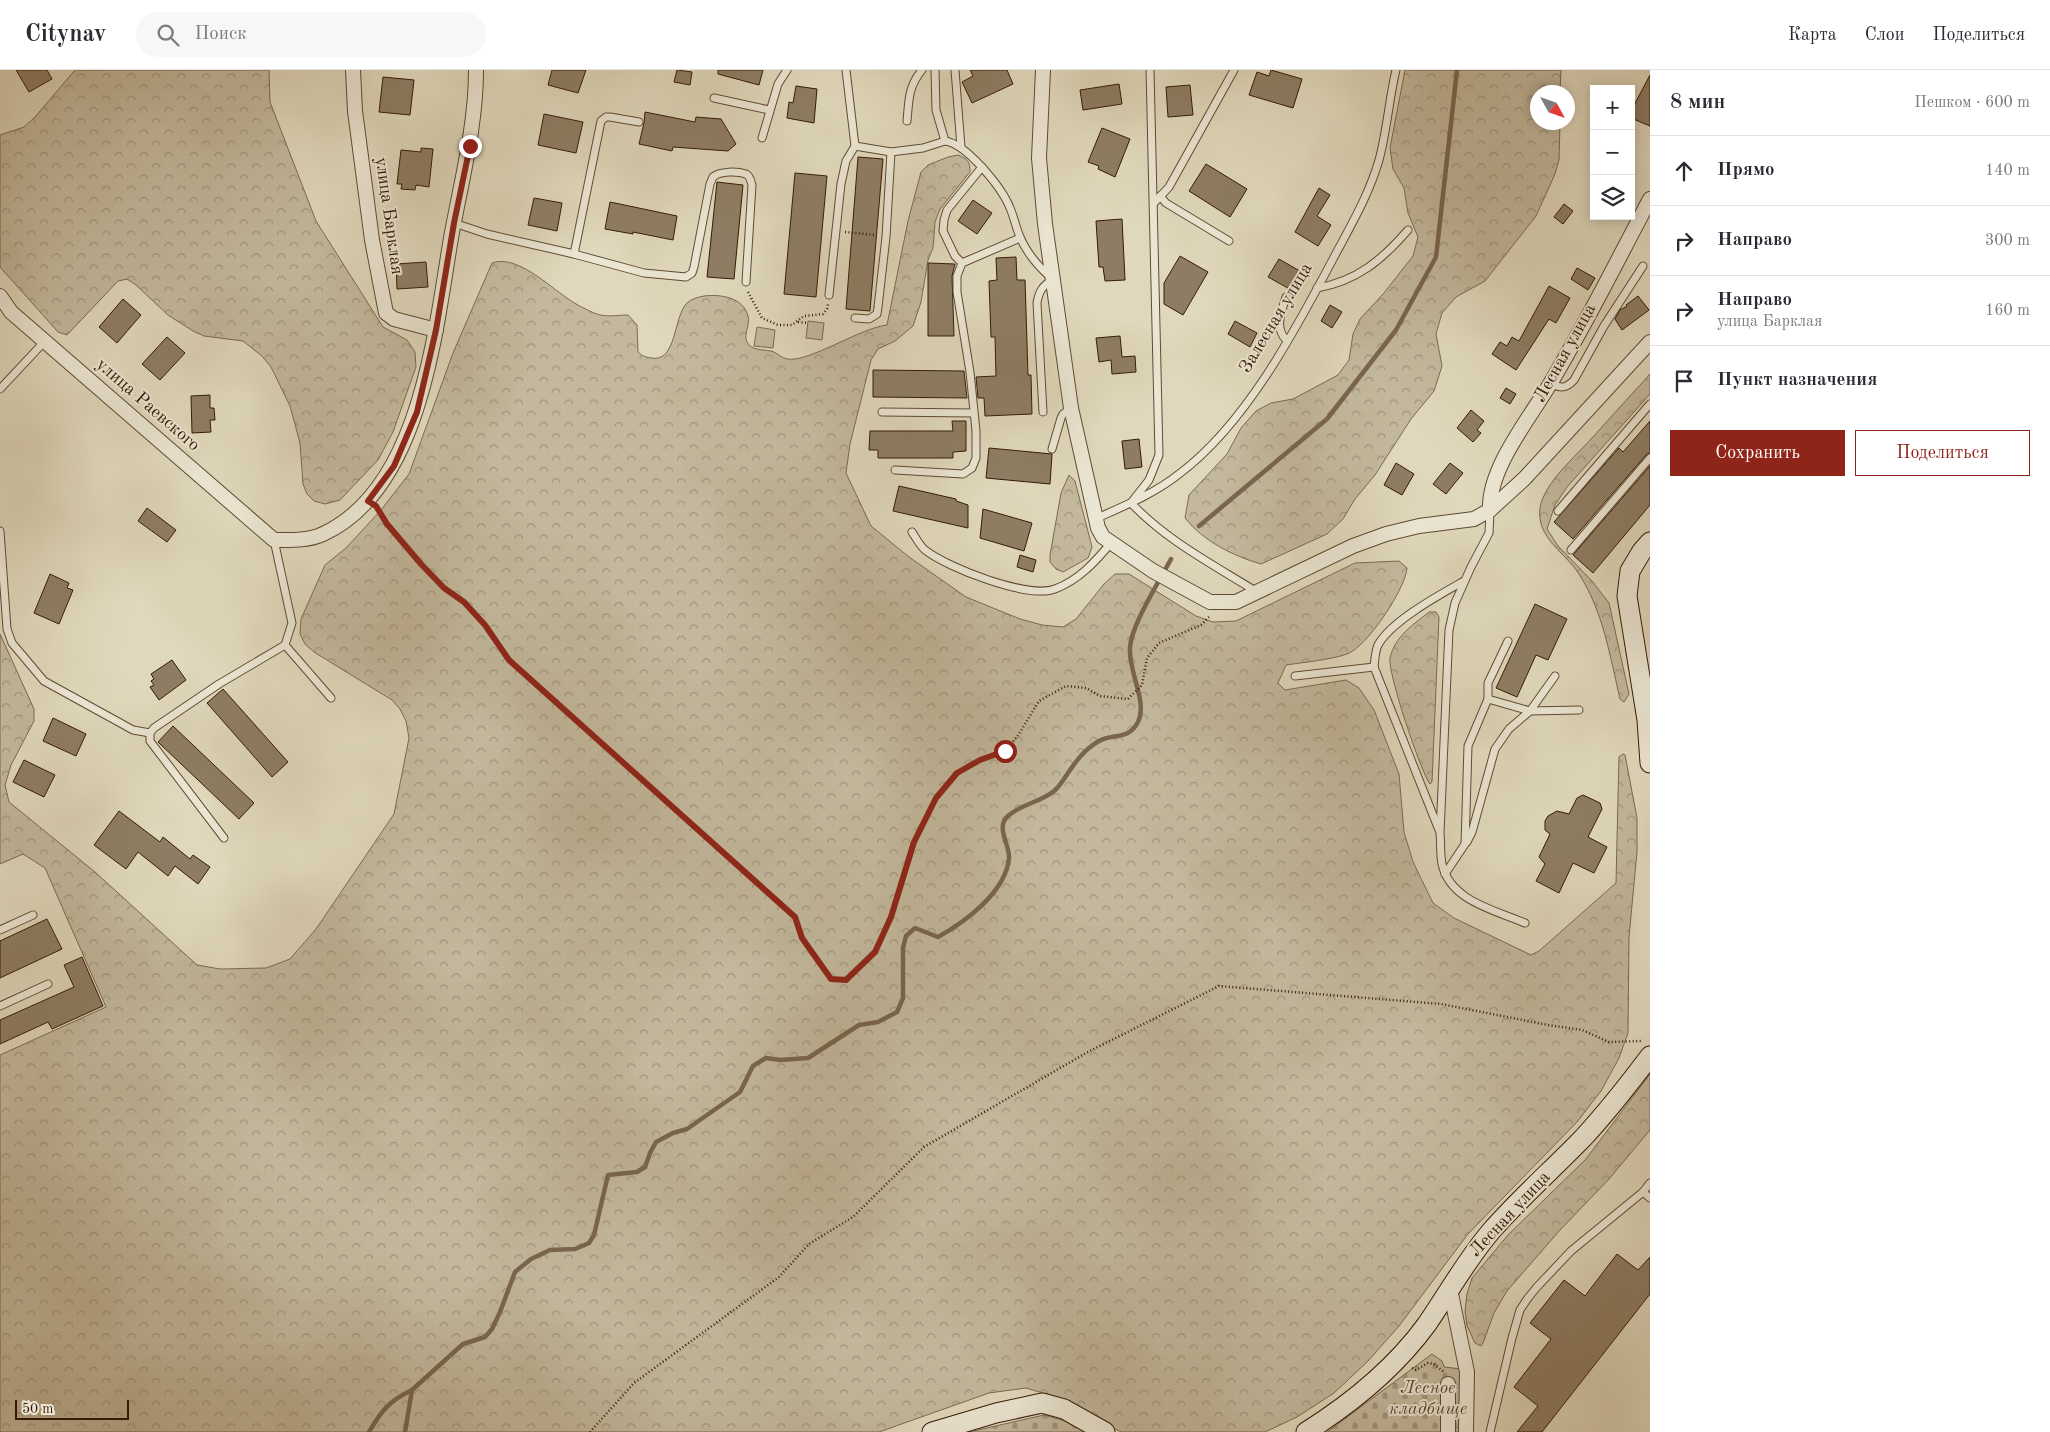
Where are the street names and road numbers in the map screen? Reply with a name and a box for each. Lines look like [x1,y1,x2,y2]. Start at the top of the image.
street label: улица Барклая [372,156,406,276]
street label: Залесная улица [1236,260,1316,376]
street label: Лесная улица [1531,301,1599,405]
street label: улица Раевского [93,355,203,455]
street label: Лесная улица [1466,1168,1554,1260]

